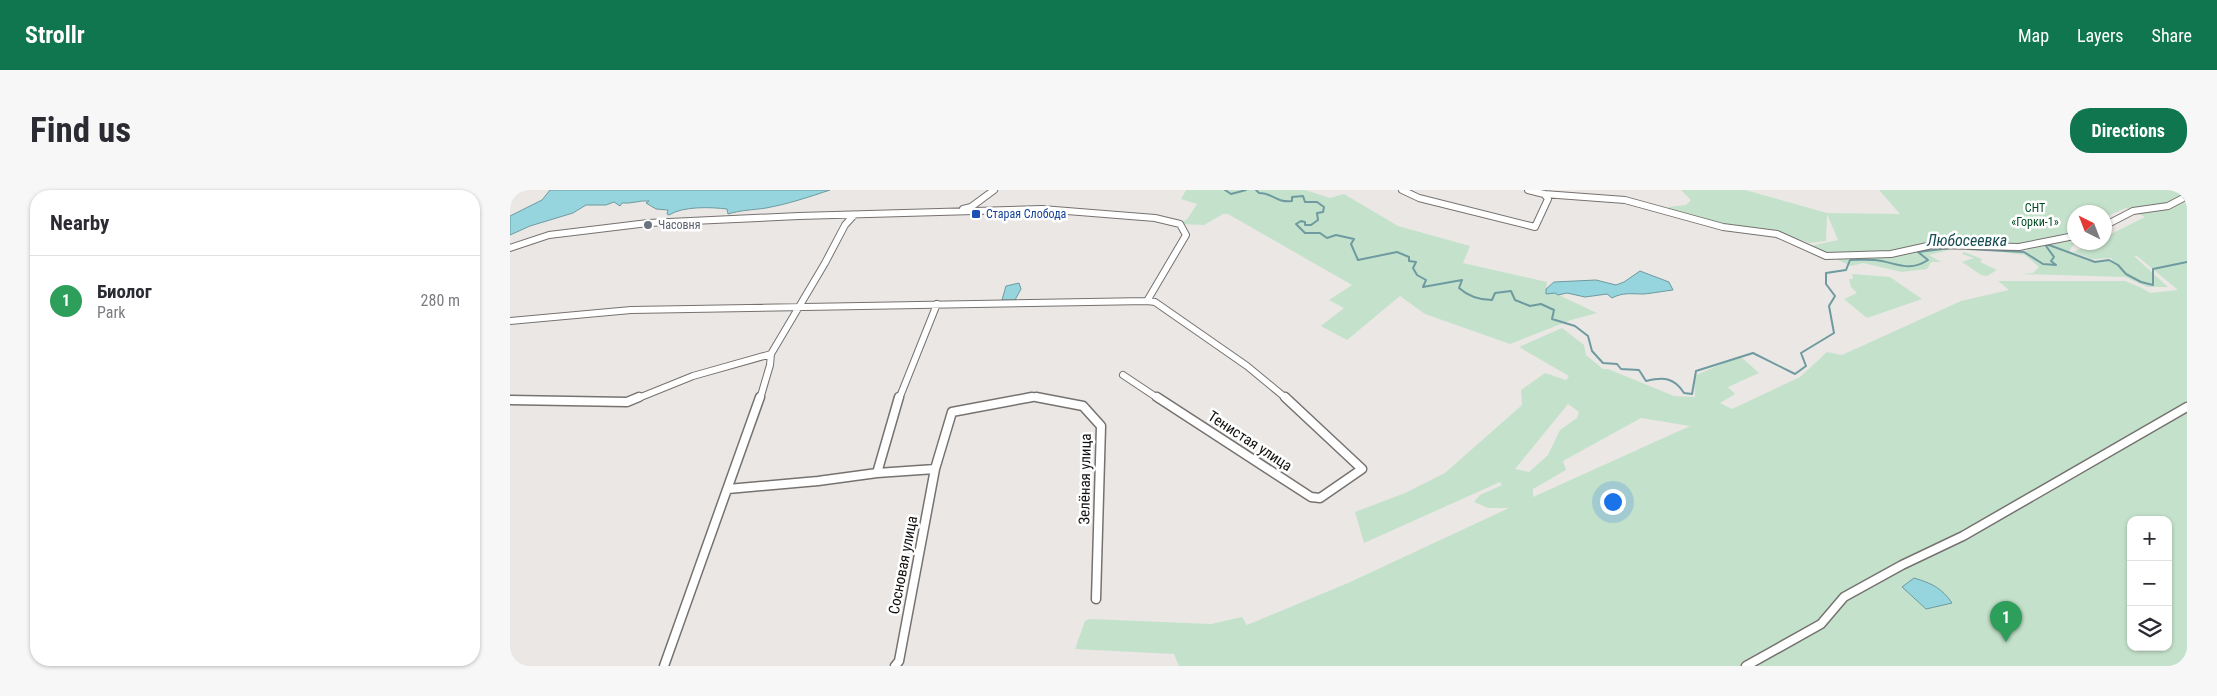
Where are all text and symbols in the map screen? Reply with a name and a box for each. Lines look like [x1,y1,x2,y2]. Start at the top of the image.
text: Strollr [25,21,85,49]
text: Map [2018,25,2049,46]
text: Layers [2077,25,2124,46]
text: Share [2152,25,2192,46]
button: Directions [2070,108,2187,153]
text: Find us [30,110,131,151]
park label: СНТ «Горки-1» [2011,201,2059,229]
north arrow [2067,205,2112,250]
place label: Старая Слобода [986,207,1067,221]
marker: Старая Слобода [970,208,982,220]
text: Nearby [50,211,109,235]
place label: Часовня [658,218,700,232]
marker: Часовня [642,219,654,231]
water label: Любосеевка [1926,231,2007,250]
text: Биолог [97,280,152,303]
text: 1 [62,291,70,310]
text: 280 m [421,291,460,310]
text: Park [97,303,126,322]
street label: Тенистая улица [1205,407,1295,475]
street label: Зелёная улица [1075,433,1095,525]
your location [1600,489,1626,515]
street label: Сосновая улица [885,514,921,616]
map controls [2127,516,2172,651]
button: + [2127,516,2172,561]
button: − [2127,561,2172,606]
pin: 1 [1990,601,2022,642]
button: layers [2127,606,2172,651]

